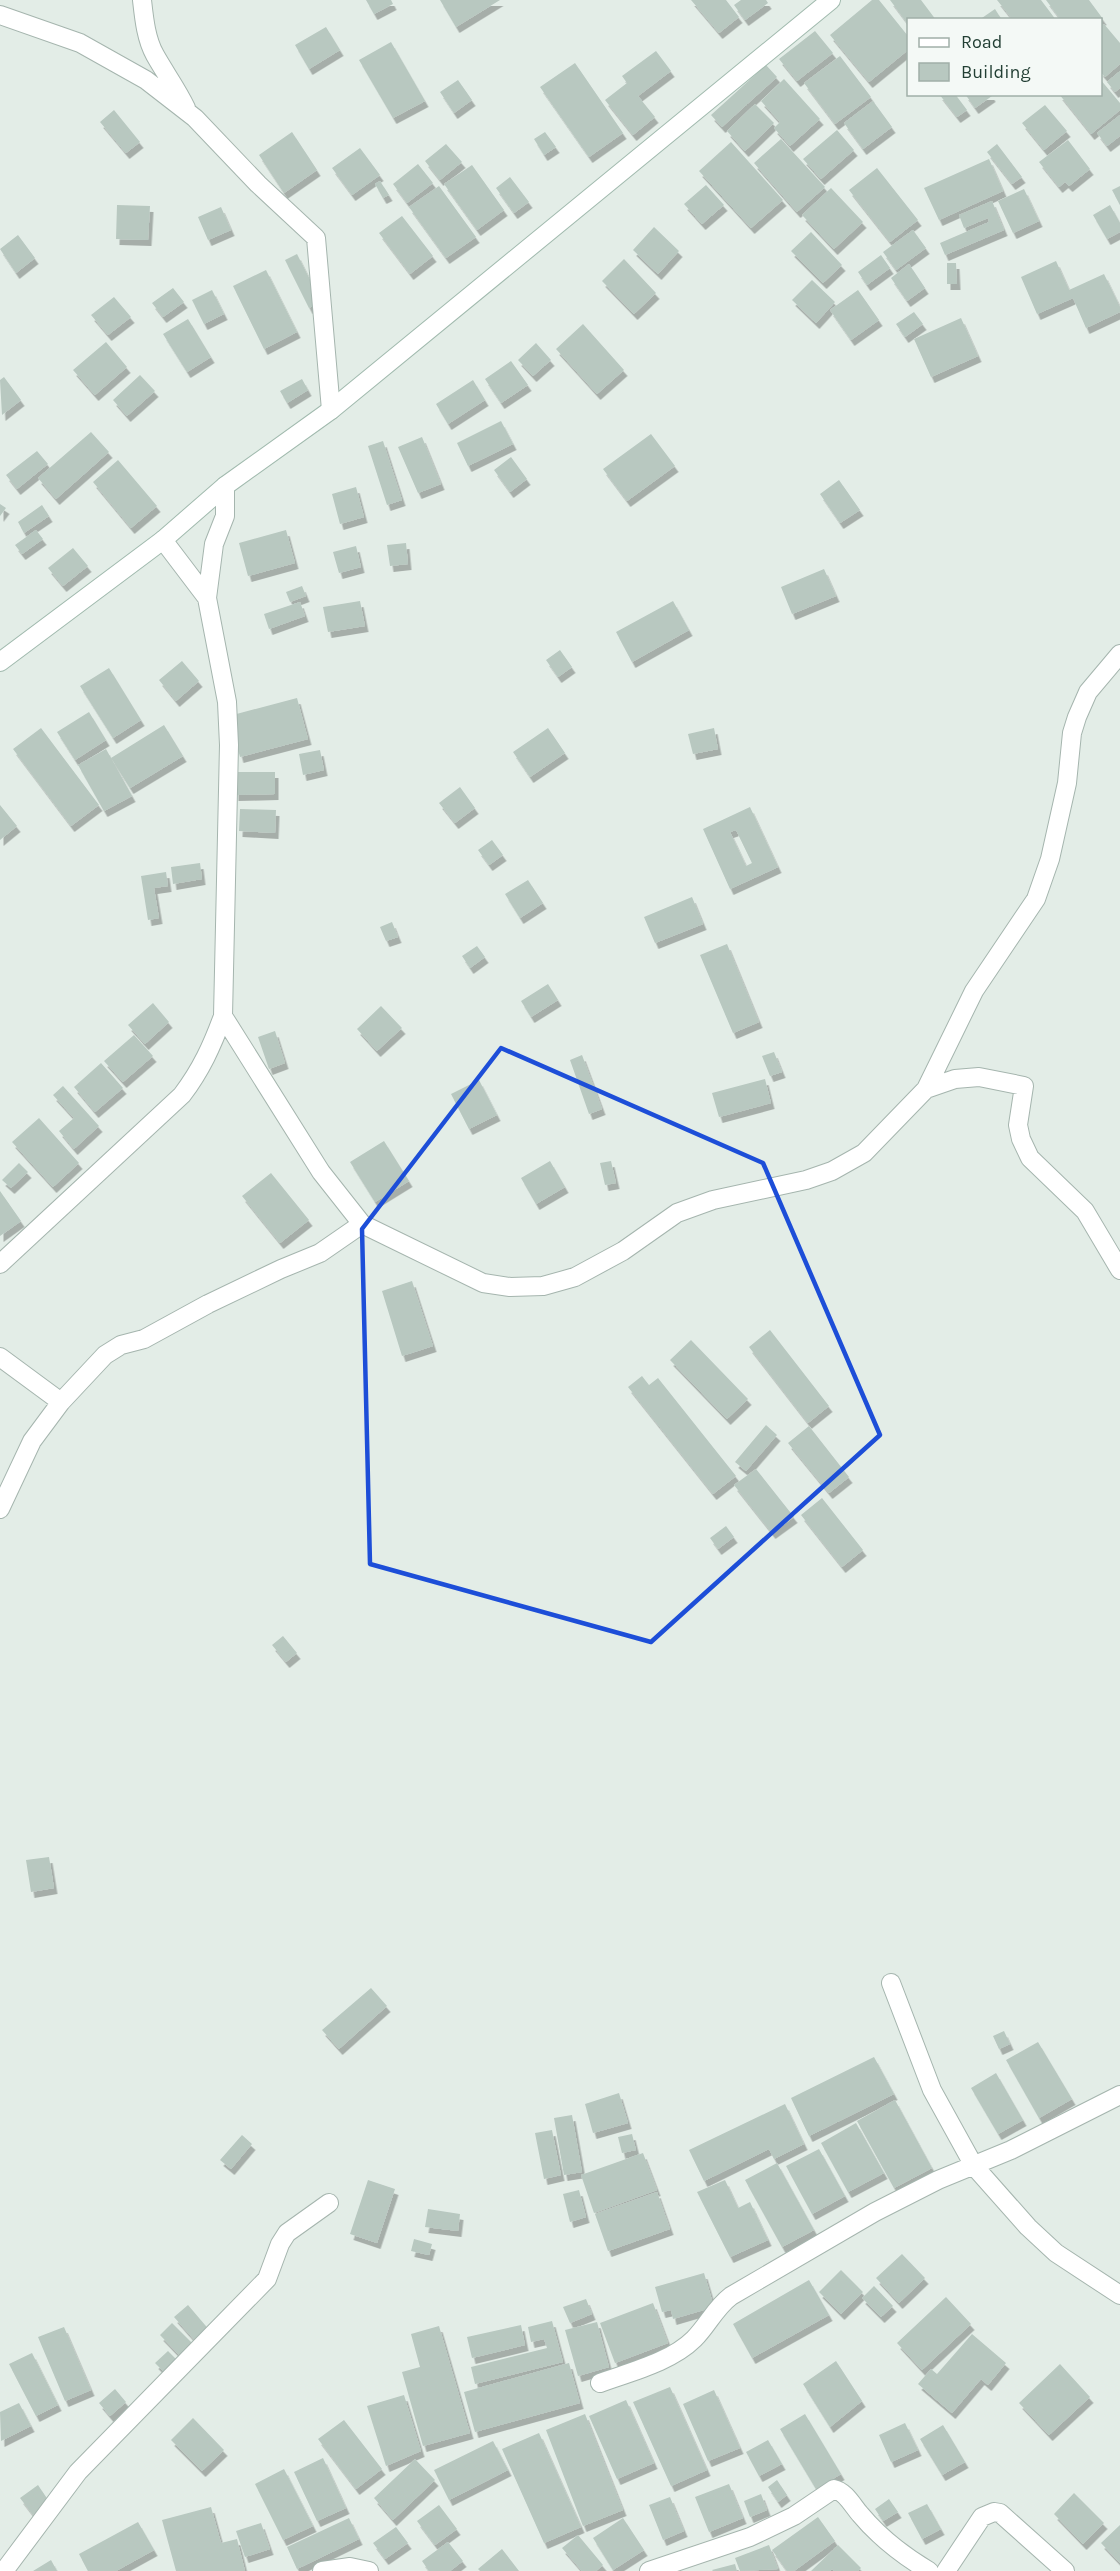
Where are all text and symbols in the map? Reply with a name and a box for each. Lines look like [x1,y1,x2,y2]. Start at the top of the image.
legend [907,18,1102,96]
text: Road [961,31,1002,53]
text: Building [961,61,1031,83]

